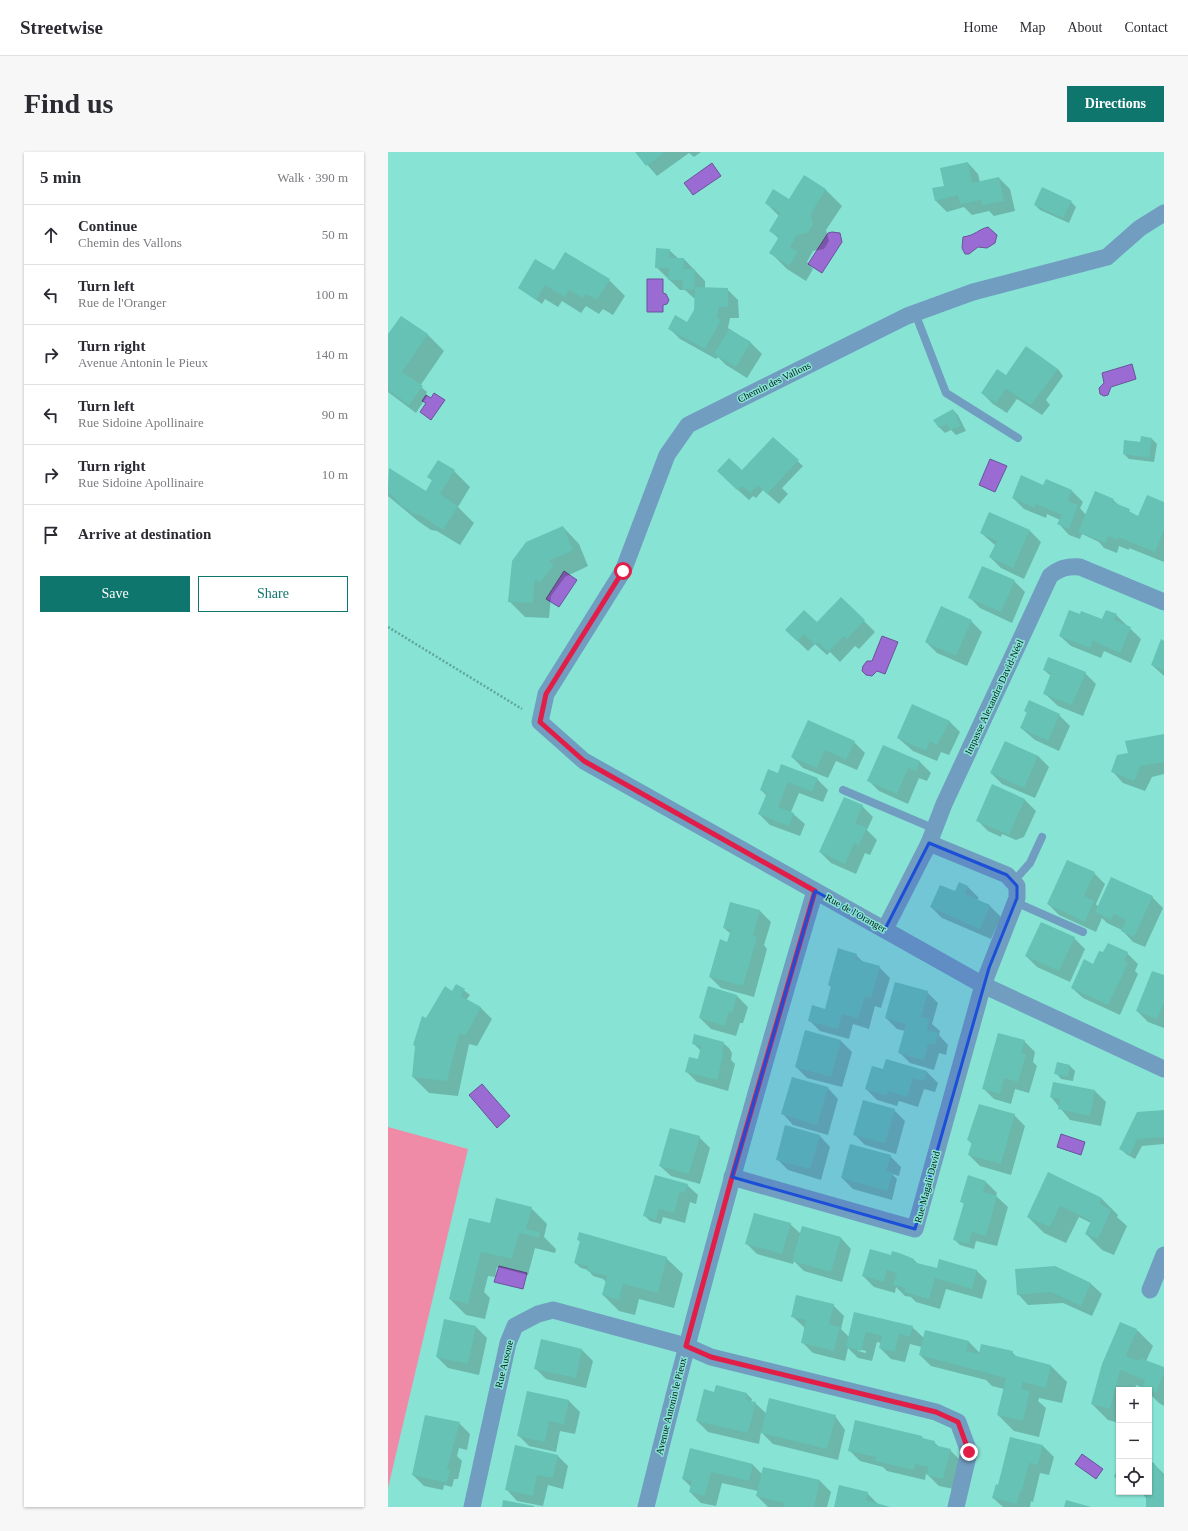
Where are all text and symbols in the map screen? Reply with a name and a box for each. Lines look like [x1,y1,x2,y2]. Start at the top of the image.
text: Streetwise [20,17,103,38]
text: Home [964,20,998,35]
text: Map [1020,20,1045,35]
text: About [1067,20,1102,35]
text: Contact [1124,20,1168,35]
button: Directions [1067,86,1164,122]
text: Find us [24,88,114,119]
text: 5 min [40,168,81,187]
text: Walk · 390 m [277,170,348,185]
text: Continue [78,218,137,234]
icon: ahead [40,224,62,246]
text: 50 m [322,227,348,242]
text: Chemin des Vallons [78,235,182,250]
text: Turn left [78,278,135,294]
icon: left [40,284,62,306]
text: 100 m [315,287,348,302]
text: Rue de l'Oranger [78,295,166,310]
text: Turn right [78,338,145,354]
icon: right [40,344,62,366]
text: 140 m [315,347,348,362]
text: Avenue Antonin le Pieux [78,355,208,370]
street label: Chemin des Vallons [736,360,812,404]
text: Turn left [78,398,135,414]
icon: left [40,404,62,426]
text: 90 m [322,407,348,422]
text: Rue Sidoine Apollinaire [78,415,204,430]
text: Turn right [78,458,145,474]
icon: right [40,464,62,486]
text: 10 m [322,467,348,482]
text: Rue Sidoine Apollinaire [78,475,204,490]
icon: arrive [40,524,62,546]
text: Arrive at destination [78,526,211,542]
route start [614,562,632,580]
button: Save [40,576,190,612]
button: Share [198,576,348,612]
street label: Impasse Alexandra David-Néel [962,638,1026,756]
street label: Rue de l'Oranger [824,892,889,935]
street label: Rue Magali David [912,1150,942,1224]
street label: Rue Ausone [493,1339,515,1389]
street label: Avenue Antonin le Pieux [654,1356,688,1456]
map controls [1116,1387,1152,1495]
button: + [1116,1387,1152,1423]
button: − [1116,1423,1152,1459]
route end [960,1443,978,1461]
button: locate [1116,1459,1152,1495]

